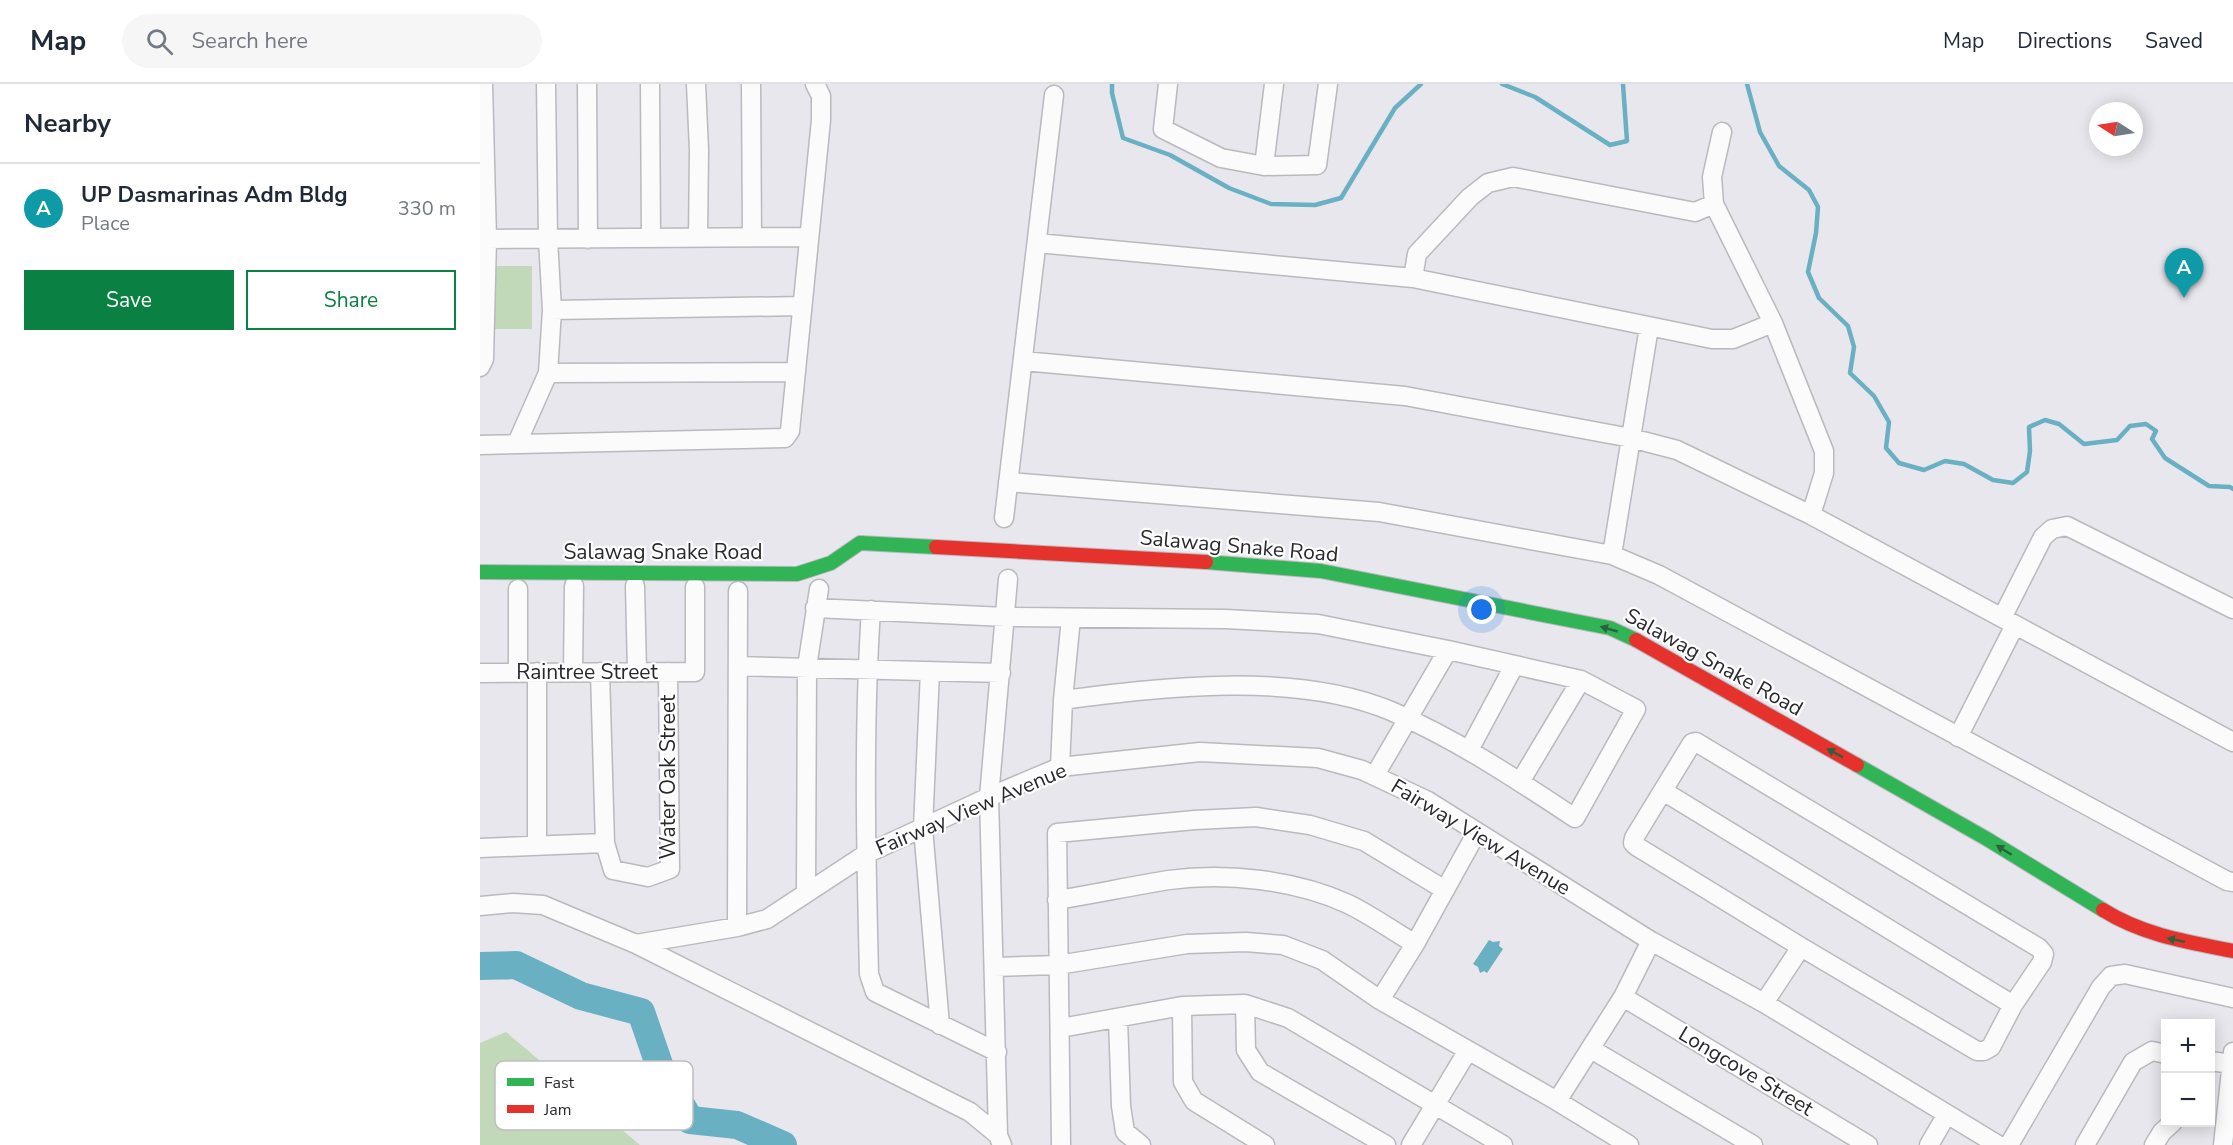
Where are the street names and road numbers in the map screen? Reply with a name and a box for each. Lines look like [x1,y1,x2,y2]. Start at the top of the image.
street label: Salawag Snake Road [1139,523,1339,569]
street label: Salawag Snake Road [563,538,763,566]
street label: Salawag Snake Road [1620,601,1808,723]
street label: Raintree Street [516,658,659,686]
street label: Water Oak Street [654,694,682,859]
street label: Fairway View Avenue [871,756,1071,862]
street label: Fairway View Avenue [1386,772,1576,902]
street label: Longcove Street [1673,1020,1819,1123]

